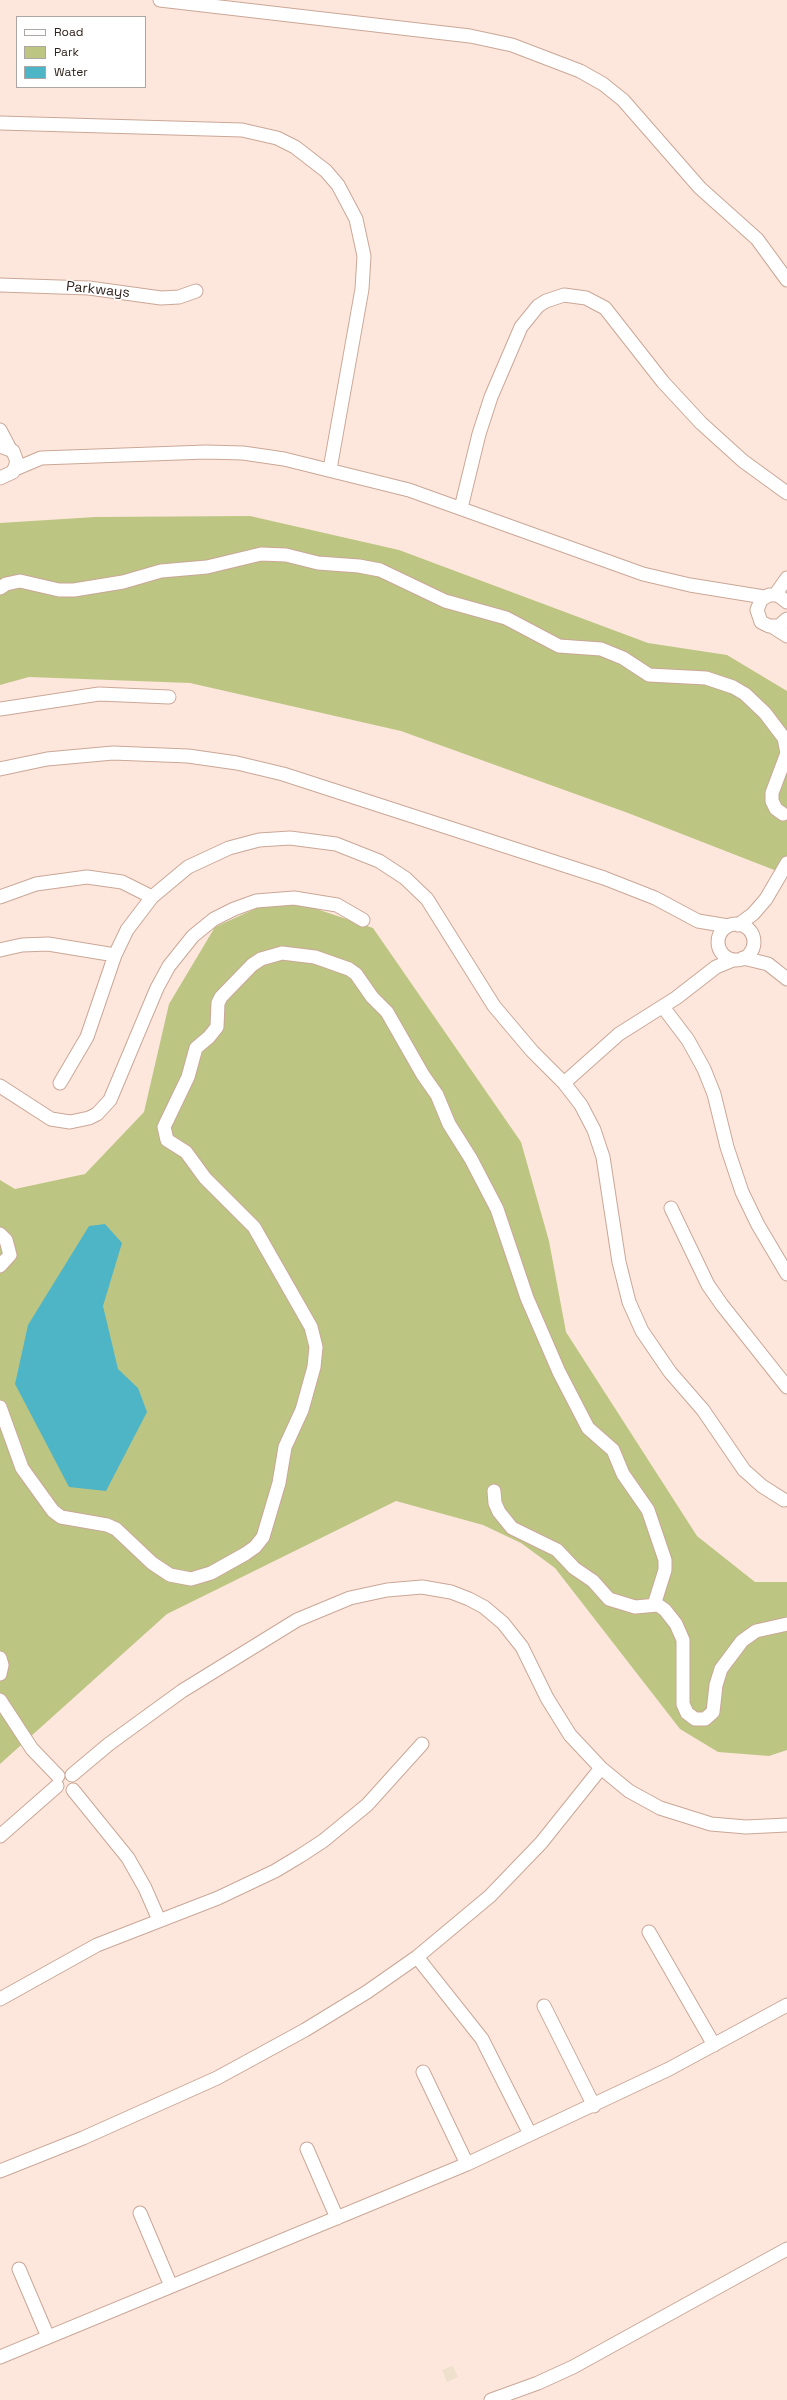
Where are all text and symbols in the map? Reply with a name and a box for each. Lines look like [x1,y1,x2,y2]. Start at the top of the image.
legend [16,16,146,88]
text: Road [54,24,83,40]
text: Park [54,44,79,60]
text: Water [54,64,88,80]
street label: Parkways [65,278,131,302]

